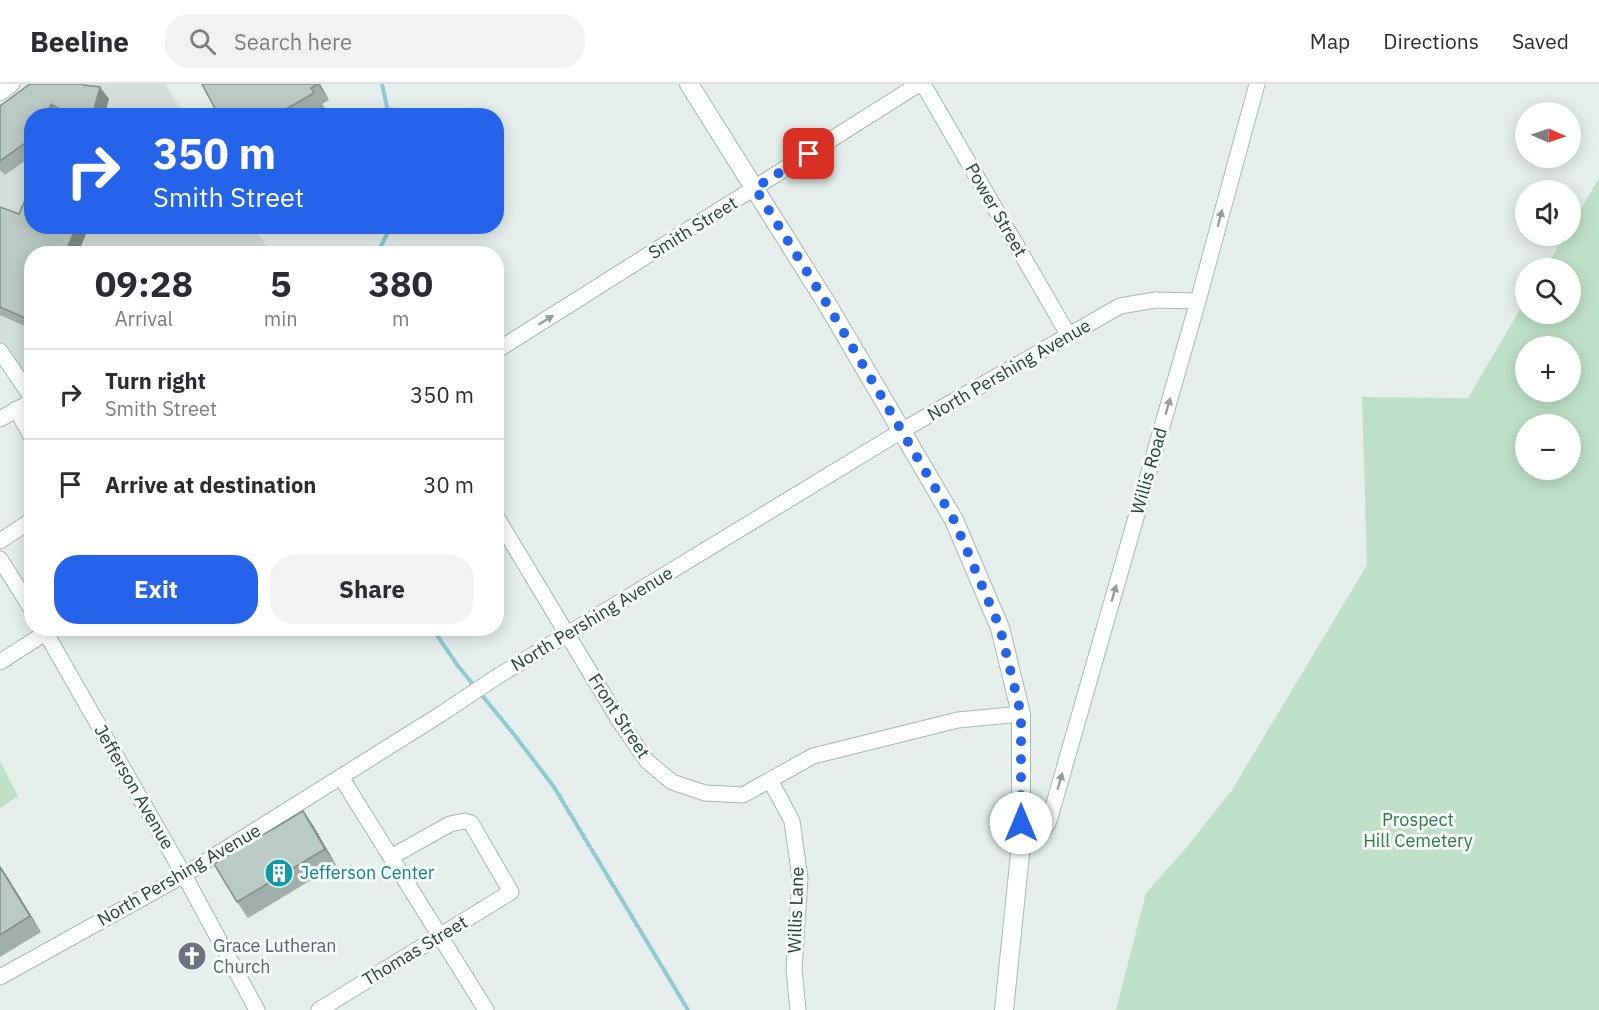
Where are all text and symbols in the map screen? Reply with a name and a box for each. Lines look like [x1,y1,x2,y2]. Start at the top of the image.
search box [165,14,585,68]
text: Beeline [30,23,129,60]
icon: search [186,25,219,58]
text: Search here [234,27,352,56]
text: Map [1310,27,1350,55]
text: Directions [1383,27,1479,55]
text: Saved [1512,27,1569,55]
north arrow [1515,102,1581,168]
map controls [1515,102,1581,480]
text: 350 m [153,126,276,181]
pin [783,128,834,179]
icon: right [54,132,132,210]
icon: arrive [792,137,825,170]
street label: Power Street [960,159,1032,261]
text: Smith Street [153,179,304,214]
button: sound [1515,180,1581,246]
street label: Smith Street [644,191,742,264]
one-way arrow [1216,209,1226,227]
button: search [1515,258,1581,324]
text: 09:28 [95,260,193,307]
text: 5 [270,260,292,307]
text: 380 [368,260,433,307]
text: Arrival [115,305,173,332]
text: min [264,305,298,332]
text: m [392,305,410,332]
street label: North Pershing Avenue [923,313,1095,426]
one-way arrow [538,315,554,326]
button: + [1515,336,1581,402]
text: Turn right [105,366,206,395]
icon: right [54,378,87,411]
text: 350 m [410,380,474,409]
text: Smith Street [105,395,217,422]
one-way arrow [1164,397,1173,415]
button: − [1515,414,1581,480]
street label: Willis Road [1125,425,1172,517]
icon: arrive [54,468,87,501]
text: Arrive at destination [105,470,316,499]
text: 30 m [423,470,474,499]
button: Exit [54,555,258,624]
button: Share [270,555,474,624]
street label: North Pershing Avenue [507,561,677,676]
one-way arrow [1110,584,1119,602]
street label: Front Street [584,669,655,762]
street label: Jefferson Avenue [89,720,180,853]
one-way arrow [1056,772,1065,790]
position arrow [989,791,1053,855]
park label: Prospect Hill Cemetery [1363,808,1473,852]
street label: North Pershing Avenue [93,818,265,931]
building icon: Jefferson Center [263,857,295,889]
place label: Jefferson Center [300,861,435,884]
street label: Willis Lane [782,866,809,954]
street label: Thomas Street [358,910,471,991]
place label: Grace Lutheran Church [213,934,337,978]
church icon: Grace Lutheran Church [176,940,208,972]

